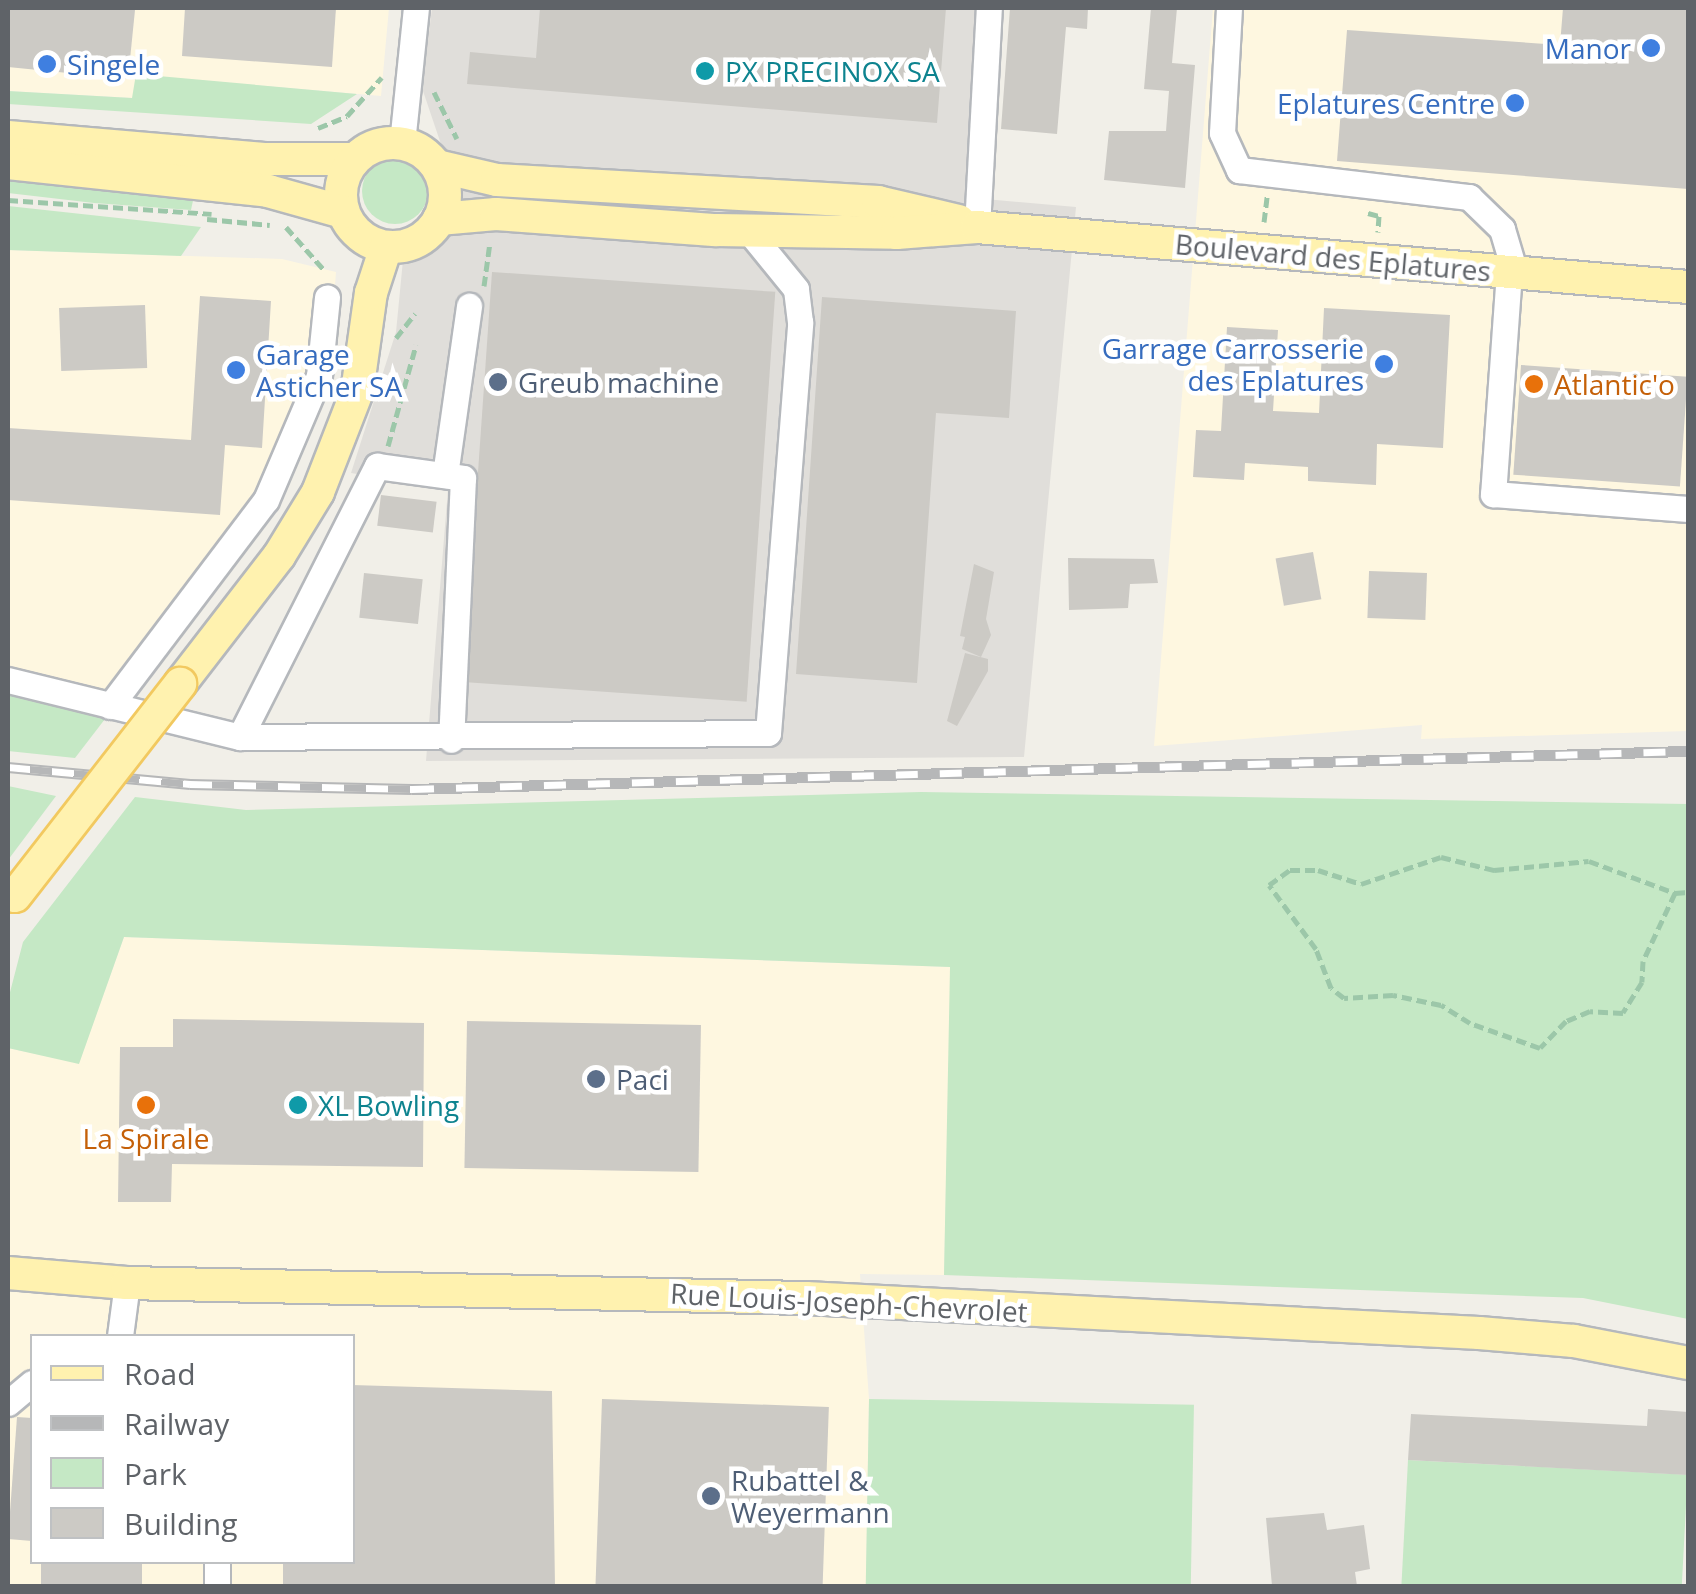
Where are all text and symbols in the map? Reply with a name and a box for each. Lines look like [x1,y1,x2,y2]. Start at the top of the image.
place label: Manor [1545,31,1631,65]
marker: Manor [1640,37,1662,59]
place label: Singele [67,47,160,81]
marker: Singele [36,53,58,75]
place label: PX PRECINOX SA [725,54,940,88]
marker: PX PRECINOX SA [694,60,716,82]
place label: Eplatures Centre [1277,86,1495,120]
marker: Eplatures Centre [1504,92,1526,114]
street label: Boulevard des Eplatures [1174,226,1492,288]
place label: Garrage Carrosserie des Eplatures [1102,331,1364,397]
place label: Garage Asticher SA [256,337,402,403]
marker: Garrage Carrosserie des Eplatures [1373,353,1395,375]
marker: Garage Asticher SA [225,359,247,381]
place label: Greub machine [518,365,719,399]
place label: Atlantic'o [1554,367,1675,401]
marker: Greub machine [487,371,509,393]
marker: Atlantic'o [1523,373,1545,395]
place label: Paci [616,1062,669,1096]
marker: Paci [585,1068,607,1090]
place label: XL Bowling [318,1088,459,1122]
marker: La Spirale [135,1094,157,1116]
marker: XL Bowling [287,1094,309,1116]
place label: La Spirale [83,1121,209,1155]
street label: Rue Louis-Joseph-Chevrolet [669,1276,1029,1328]
legend [30,1334,355,1564]
text: Road [124,1353,196,1394]
text: Railway [124,1403,229,1444]
text: Park [124,1453,187,1494]
place label: Rubattel & Weyermann [731,1463,890,1529]
marker: Rubattel & Weyermann [700,1485,722,1507]
text: Building [124,1503,238,1544]

